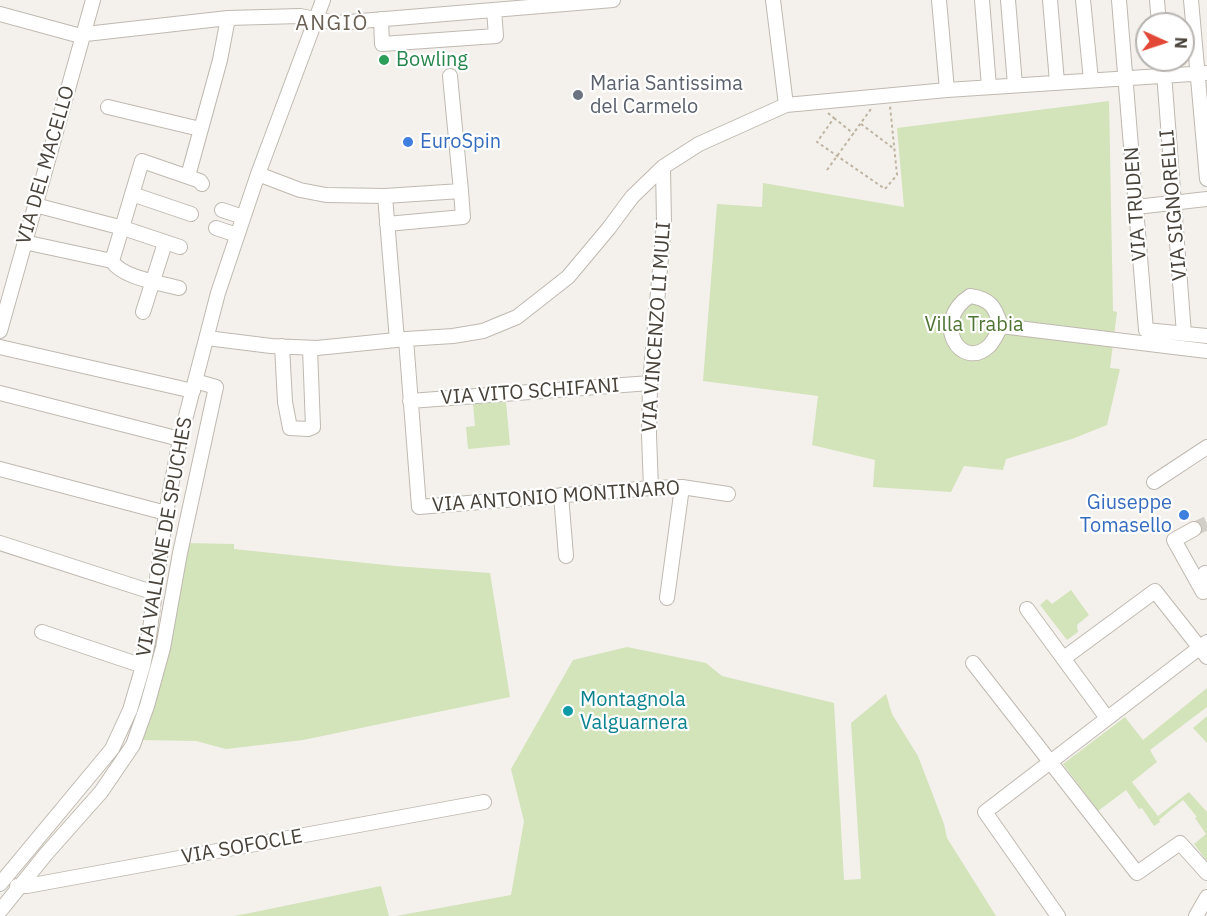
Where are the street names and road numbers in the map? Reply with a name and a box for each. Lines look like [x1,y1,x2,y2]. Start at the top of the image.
street label: VIA DEL MACELLO [12,83,80,247]
street label: VIA SIGNORELLI [1155,128,1193,282]
street label: VIA TRUDEN [1120,146,1152,262]
street label: VIA VINCENZO LI MULI [638,221,676,433]
street label: VIA VITO SCHIFANI [440,374,620,410]
street label: VIA VALLONE DE SPUCHES [132,415,198,659]
street label: VIA ANTONIO MONTINARO [431,476,681,518]
street label: VIA SOFOCLE [180,825,304,869]

